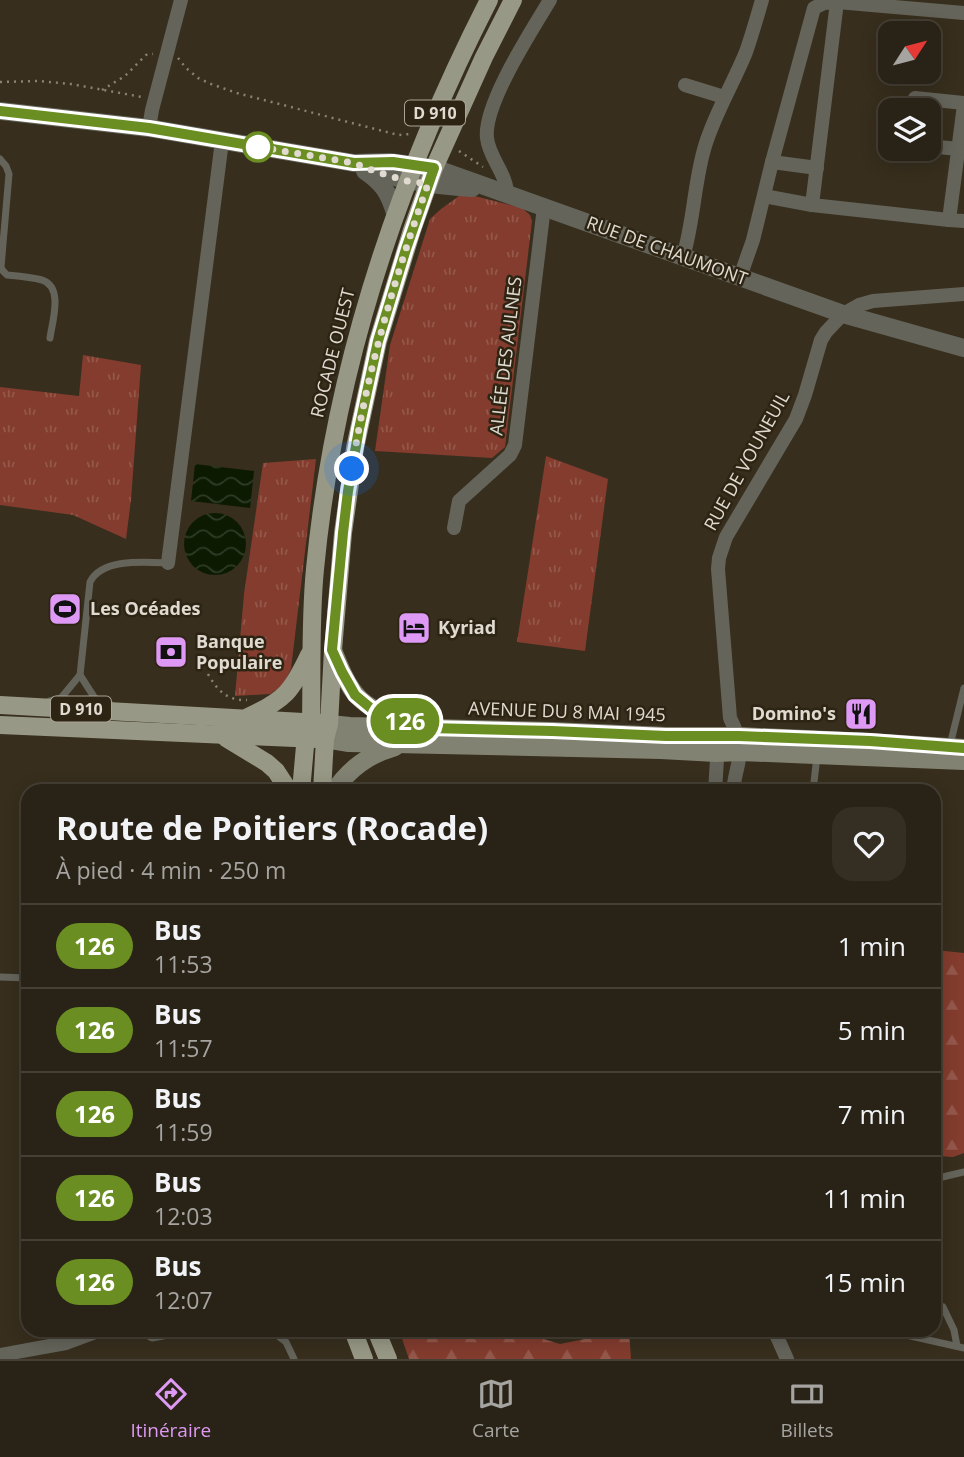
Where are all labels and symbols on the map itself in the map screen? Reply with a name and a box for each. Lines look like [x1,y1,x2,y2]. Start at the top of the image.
north arrow [878,21,942,84]
road number: D 910 [405,100,465,125]
unlabelled marker [243,132,273,162]
street label: RUE DE CHAUMONT [584,210,751,290]
street label: ALLÉE DES AULNES [483,275,527,437]
street label: ROCADE OUEST [304,286,360,420]
street label: RUE DE VOUNEUIL [698,387,794,534]
your location [334,451,369,486]
sports icon: Les Océades [46,590,84,628]
place label: Les Océades [90,596,201,620]
hotel icon: Kyriad [395,609,433,647]
place label: Kyriad [438,615,496,639]
place label: Banque Populaire [196,629,282,674]
bank icon: Banque Populaire [152,633,190,671]
restaurant icon: Domino's [842,695,880,733]
road number: D 910 [51,696,111,722]
street label: AVENUE DU 8 MAI 1945 [468,696,666,726]
line badge: 126 [365,698,445,744]
place label: Domino's [752,701,836,725]

